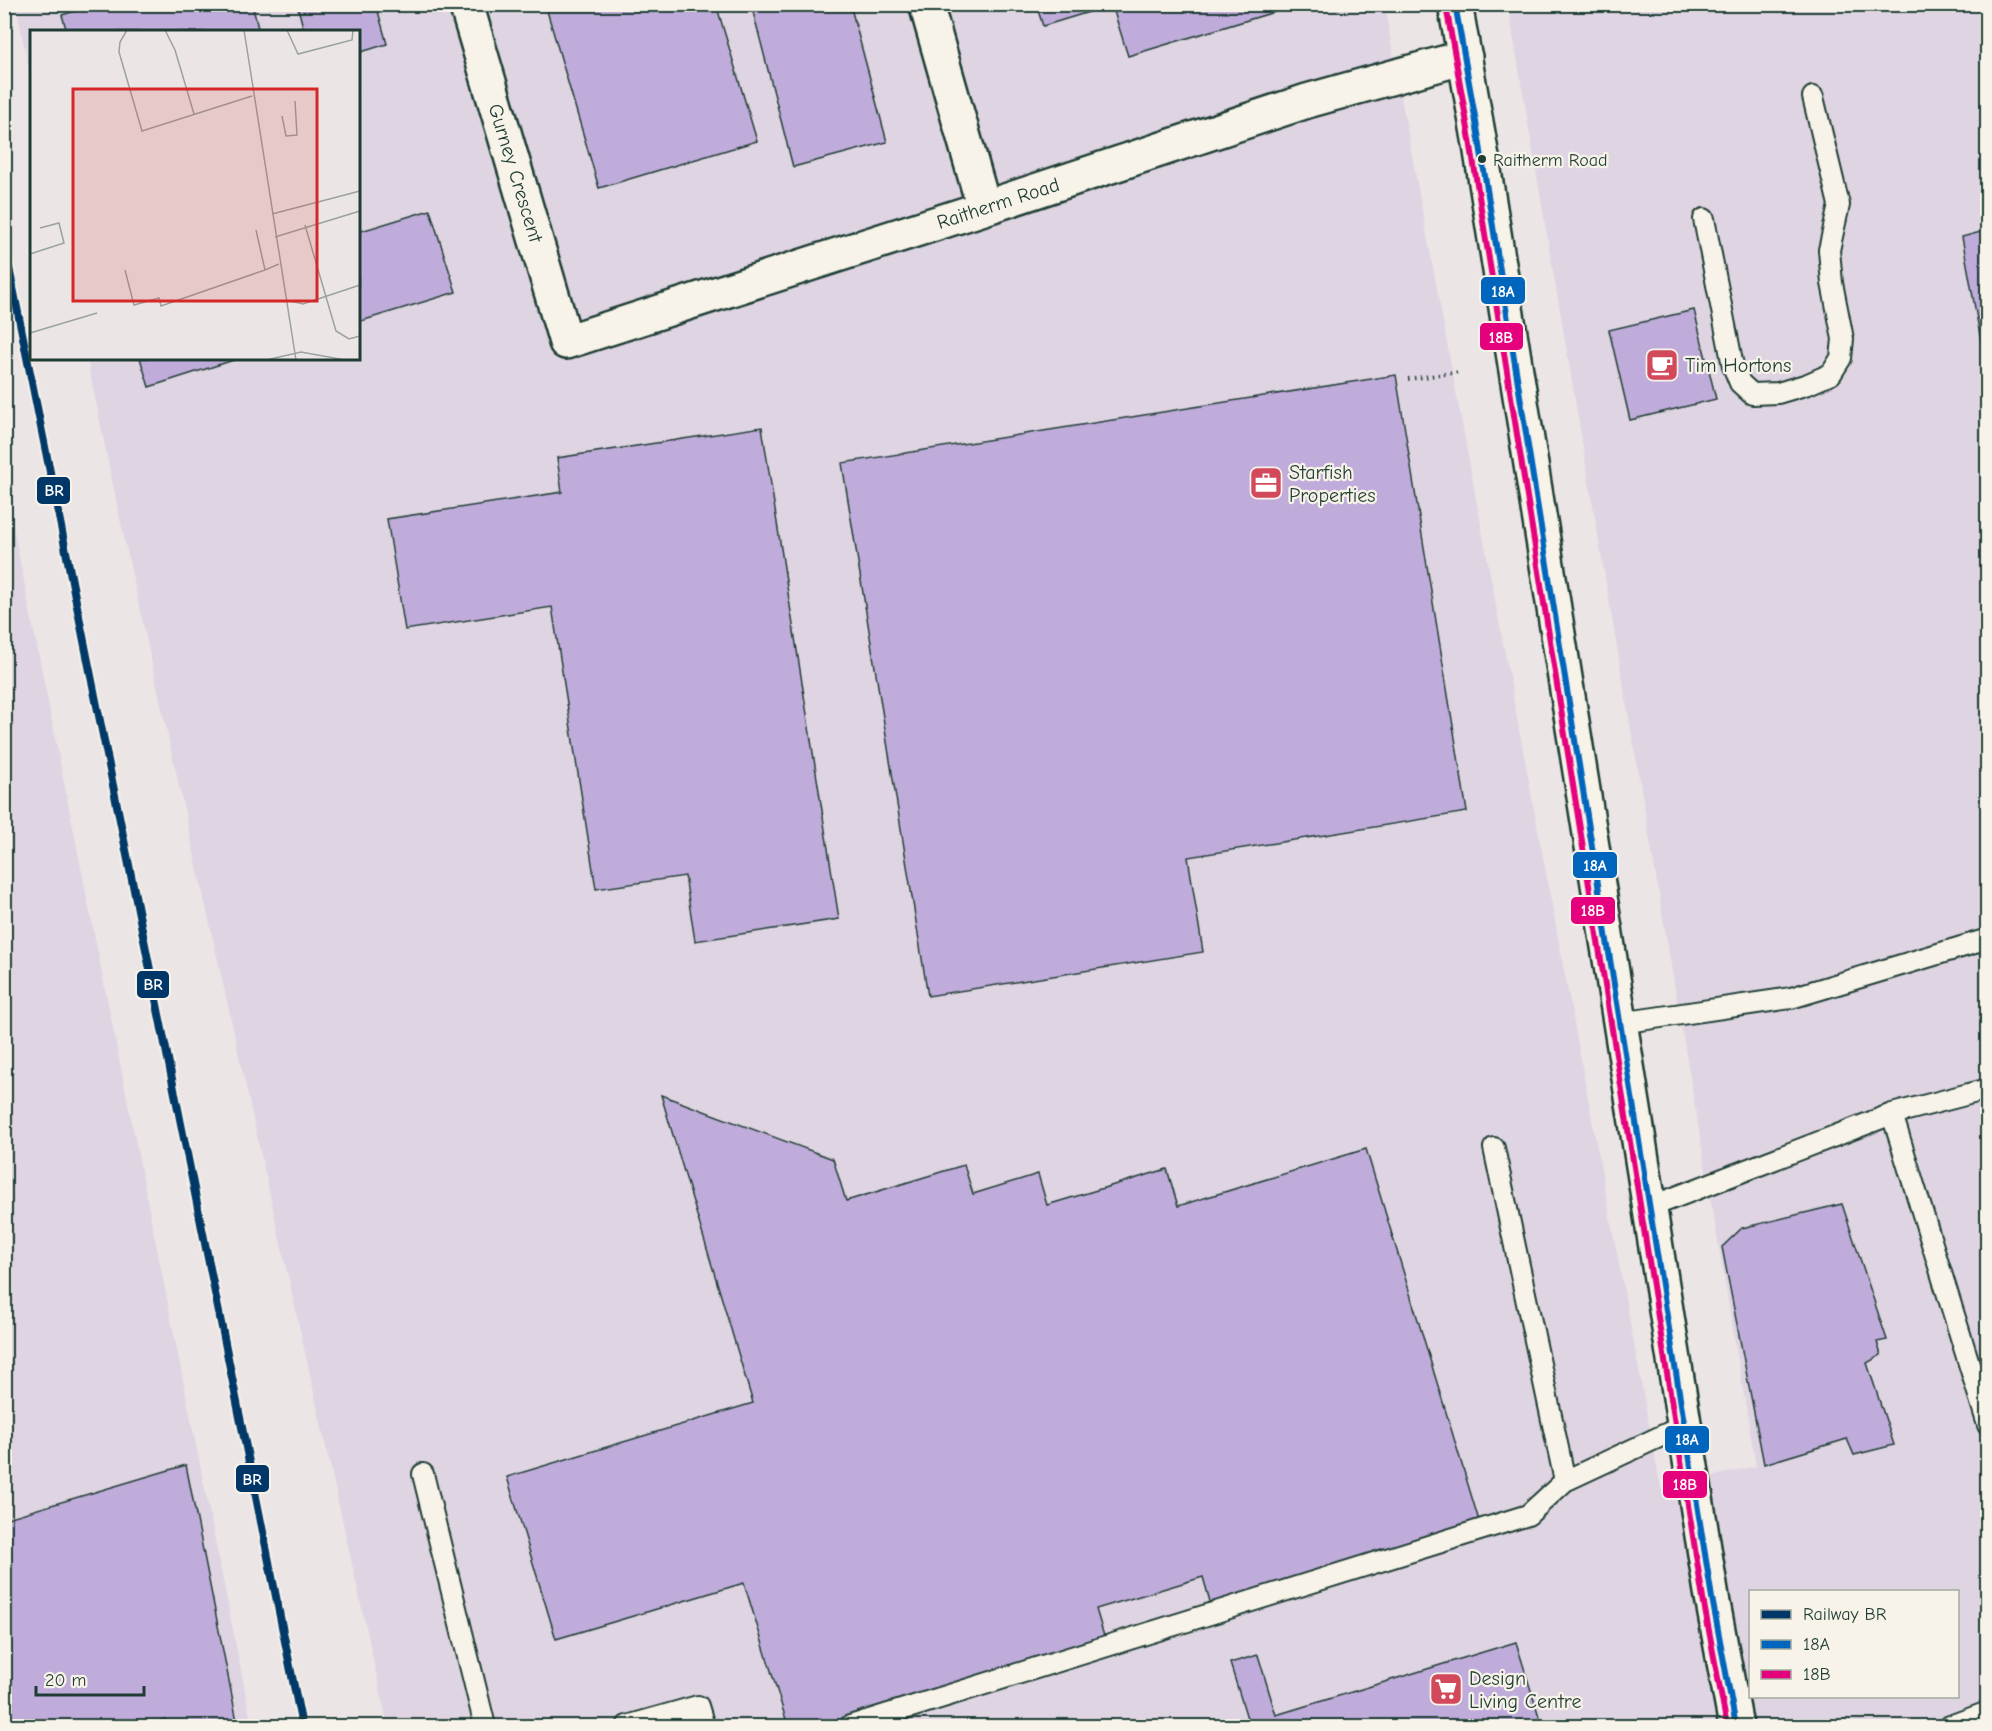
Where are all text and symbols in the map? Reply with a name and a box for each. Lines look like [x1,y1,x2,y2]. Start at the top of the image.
inset map [30,30,360,360]
street label: Gurney Crescent [484,101,548,246]
place label: Raitherm Road [1493,150,1608,171]
marker: Raitherm Road [1476,153,1488,165]
street label: Raitherm Road [934,173,1062,234]
line badge: 18A [1480,276,1526,305]
text: 18A [1491,283,1515,301]
line badge: 18B [1479,322,1524,351]
text: 18B [1489,329,1513,347]
cafe icon: Tim Hortons [1644,347,1680,383]
place label: Tim Hortons [1685,354,1791,377]
place label: Starfish Properties [1289,461,1376,507]
office icon: Starfish Properties [1248,465,1284,501]
line badge: BR [36,476,71,505]
text: BR [44,482,64,500]
line badge: 18A [1572,851,1618,879]
text: 18A [1583,857,1607,875]
line badge: 18B [1570,896,1616,925]
text: 18B [1581,902,1605,920]
line badge: BR [136,970,170,999]
text: BR [143,976,163,994]
line badge: 18A [1664,1425,1710,1454]
text: 18A [1675,1431,1699,1449]
line badge: BR [235,1464,270,1493]
line badge: 18B [1662,1470,1708,1499]
text: BR [242,1471,262,1489]
text: 18B [1673,1476,1697,1494]
legend [1749,1590,1959,1698]
text: Railway BR [1803,1604,1887,1625]
text: 18A [1803,1634,1830,1655]
scale bar [36,1659,144,1697]
text: 18B [1803,1664,1831,1685]
place label: Design Living Centre [1469,1667,1581,1713]
text: 20 m [45,1670,86,1691]
supermarket icon: Design Living Centre [1428,1671,1464,1707]

